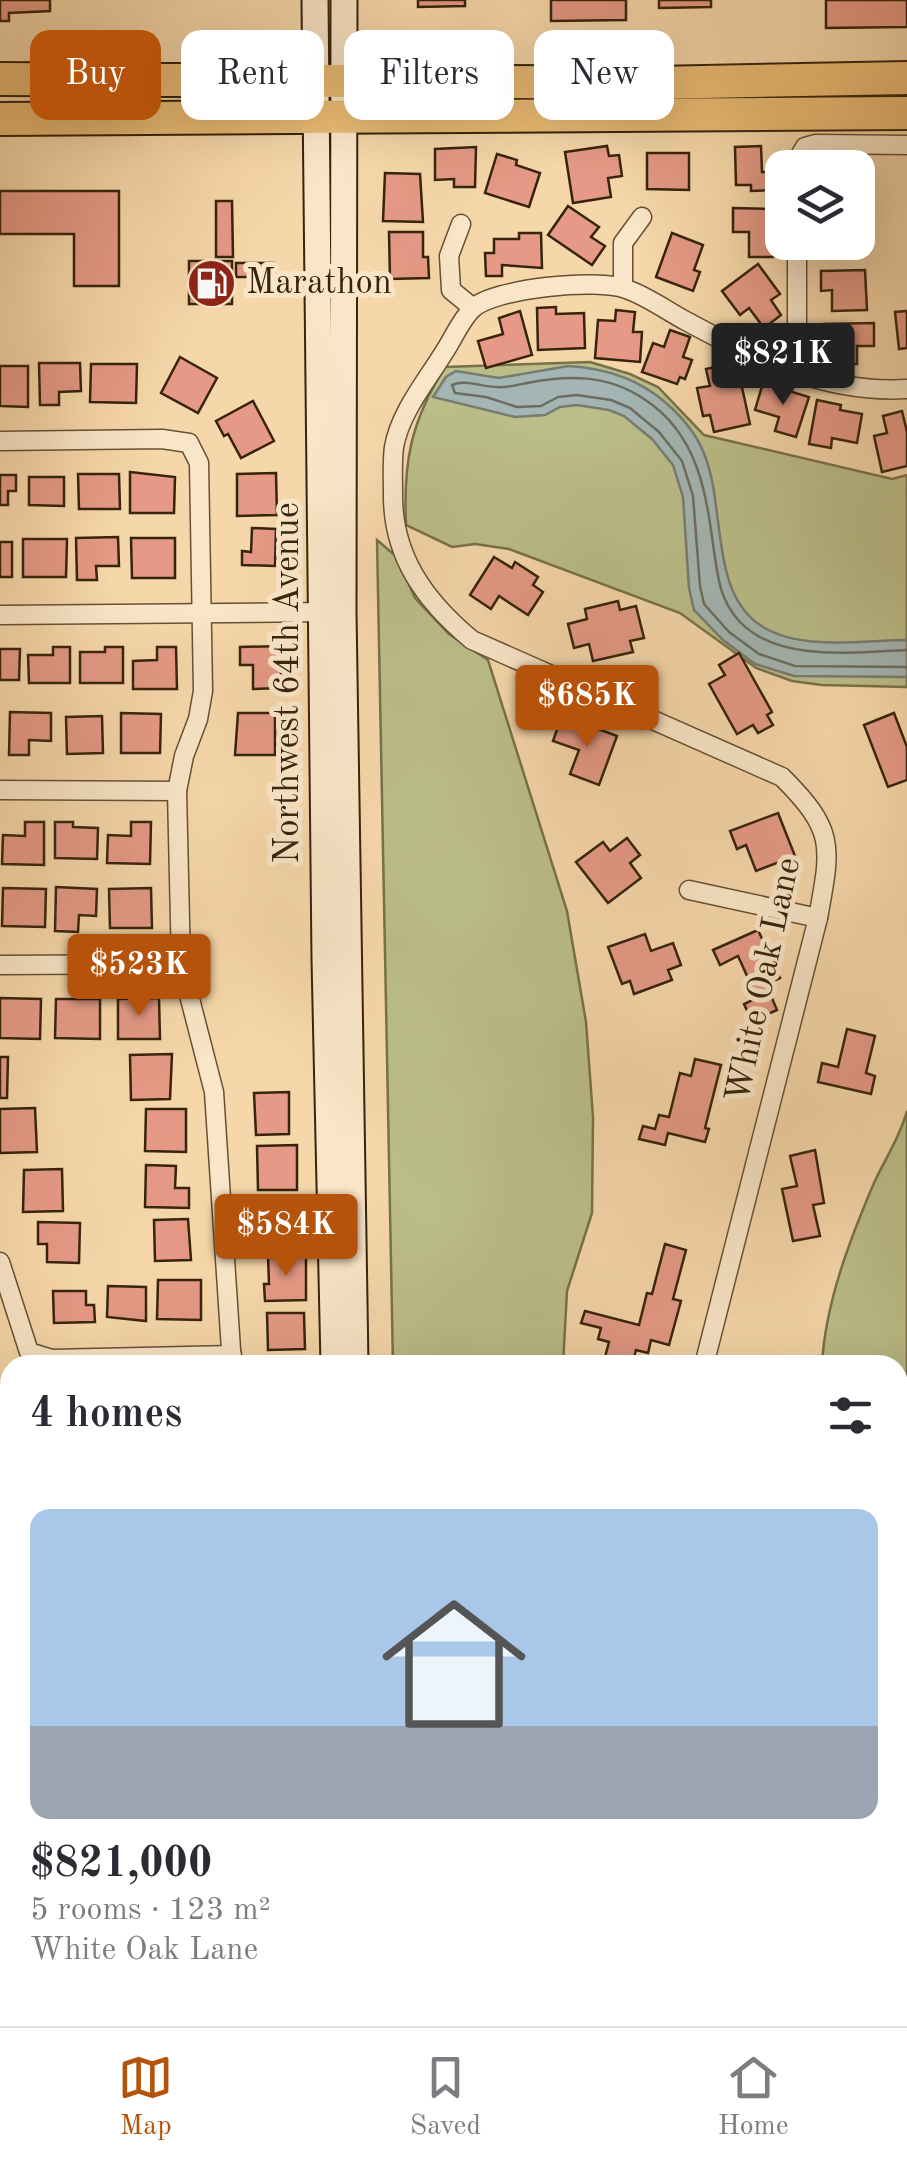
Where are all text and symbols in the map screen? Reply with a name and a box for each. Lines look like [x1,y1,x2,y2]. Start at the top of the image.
chip: Buy [30,30,161,120]
chip: Rent [181,30,324,120]
chip: Filters [344,30,514,120]
chip: New [534,30,674,120]
map controls [765,150,875,260]
button: layers [765,150,875,260]
fuel station icon: Marathon [185,257,237,309]
place label: Marathon [246,266,392,301]
pin: $821K [713,323,853,408]
text: $821K [734,339,832,371]
street label: Northwest 64th Avenue [271,502,306,864]
pin: $685K [517,665,657,750]
text: $685K [538,681,636,713]
street label: White Oak Lane [721,854,807,1106]
pin: $523K [69,934,209,1019]
text: $523K [90,950,188,982]
pin: $584K [216,1194,356,1279]
text: $584K [237,1210,335,1242]
icon: filters [823,1388,878,1443]
text: 4 homes [30,1394,182,1436]
icon: home [364,1574,544,1754]
text: $821,000 [30,1844,212,1886]
text: 5 rooms · 123 m² [30,1895,271,1927]
text: White Oak Lane [30,1935,258,1967]
tab: Map [118,2050,173,2145]
tab: Saved [410,2050,481,2145]
tab: Home [718,2050,789,2145]

